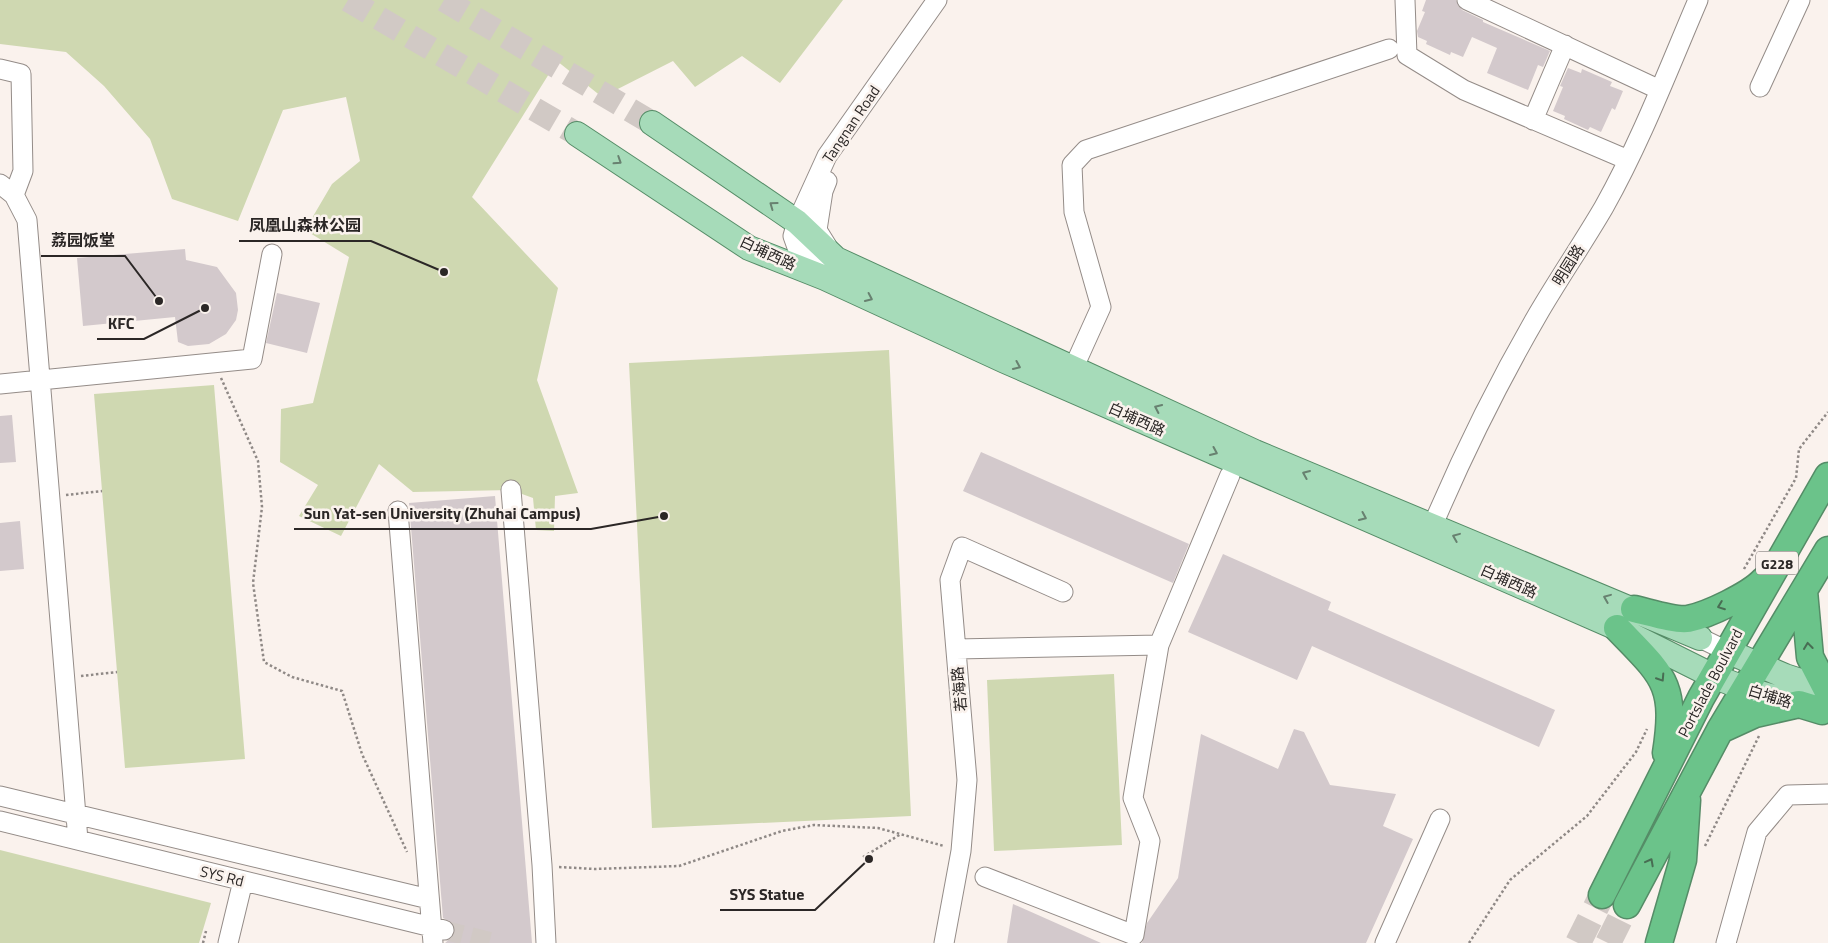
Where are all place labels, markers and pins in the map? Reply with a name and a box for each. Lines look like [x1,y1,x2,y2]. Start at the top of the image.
callout: 凤凰山森林公园 [239,210,371,241]
callout: 荔园饭堂 [41,225,125,256]
callout: KFC [97,308,144,339]
callout: Sun Yat-sen University (Zhuhai Campus) [294,498,591,529]
callout: SYS Statue [720,879,815,910]

